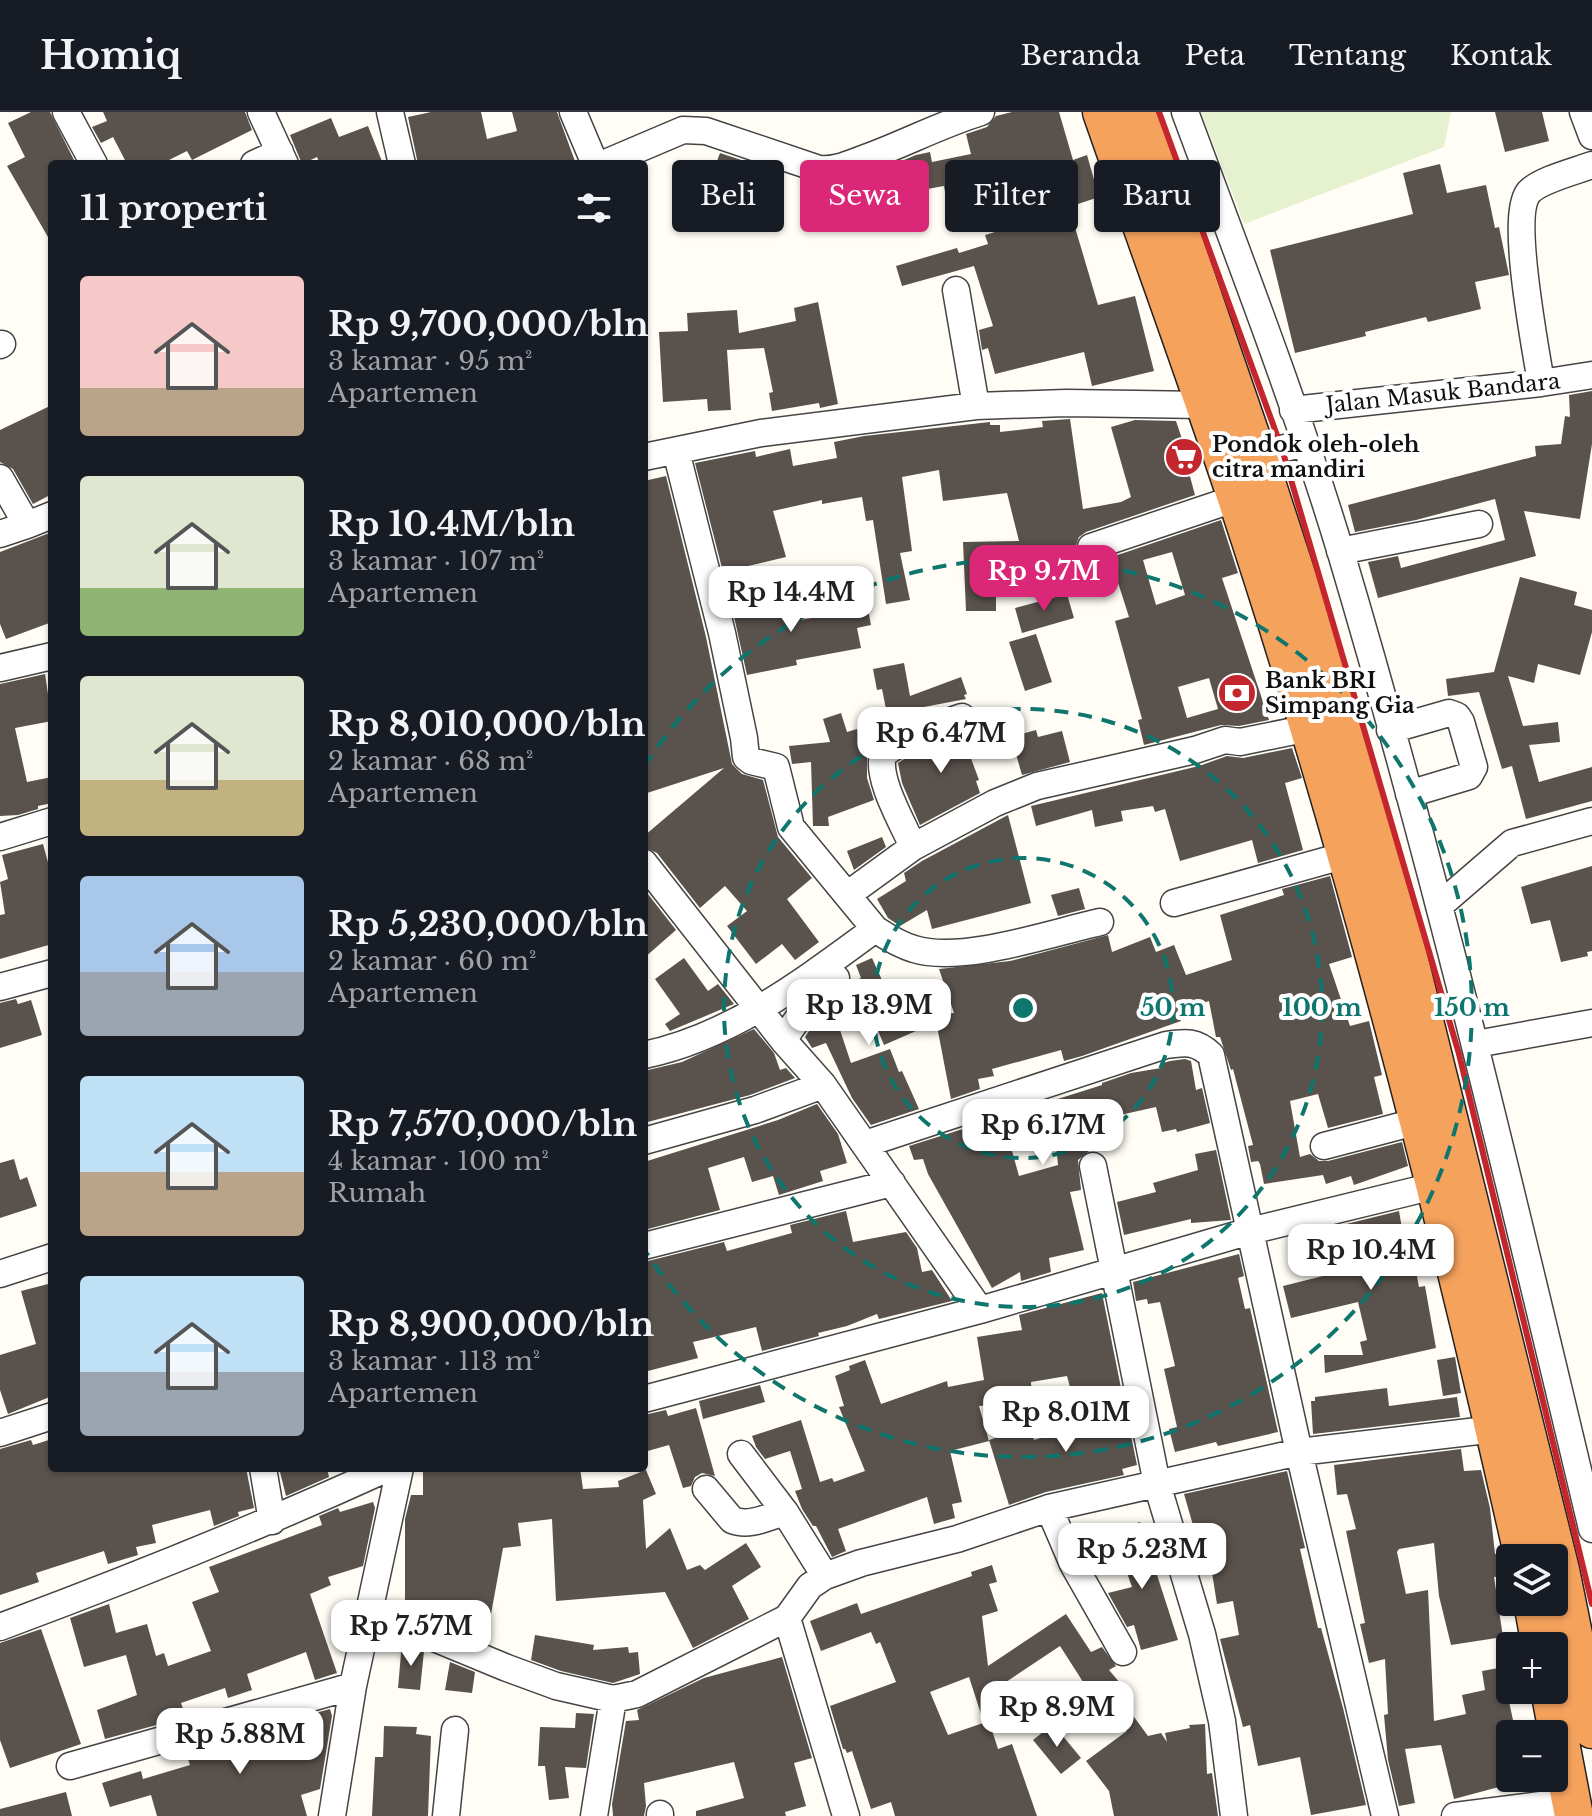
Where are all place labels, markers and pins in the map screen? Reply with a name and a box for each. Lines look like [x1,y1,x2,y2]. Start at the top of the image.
place label: Pondok oleh-oleh citra mandiri [1212,431,1420,483]
supermarket icon: Pondok oleh-oleh citra mandiri [1163,436,1205,478]
pin: Rp 9.7M [970,545,1118,613]
pin: Rp 14.4M [708,566,874,634]
place label: Bank BRI Simpang Gia [1265,667,1415,719]
bank icon: Bank BRI Simpang Gia [1216,672,1258,714]
pin: Rp 6.47M [858,707,1024,775]
pin: Rp 13.9M [786,979,952,1047]
centre of rings [1009,994,1037,1022]
pin: Rp 6.17M [960,1099,1126,1167]
pin: Rp 10.4M [1288,1224,1454,1292]
pin: Rp 8.01M [983,1386,1149,1454]
pin: Rp 5.23M [1059,1523,1225,1591]
pin: Rp 7.57M [328,1600,494,1668]
pin: Rp 8.9M [983,1681,1131,1749]
pin: Rp 5.88M [157,1708,323,1776]

